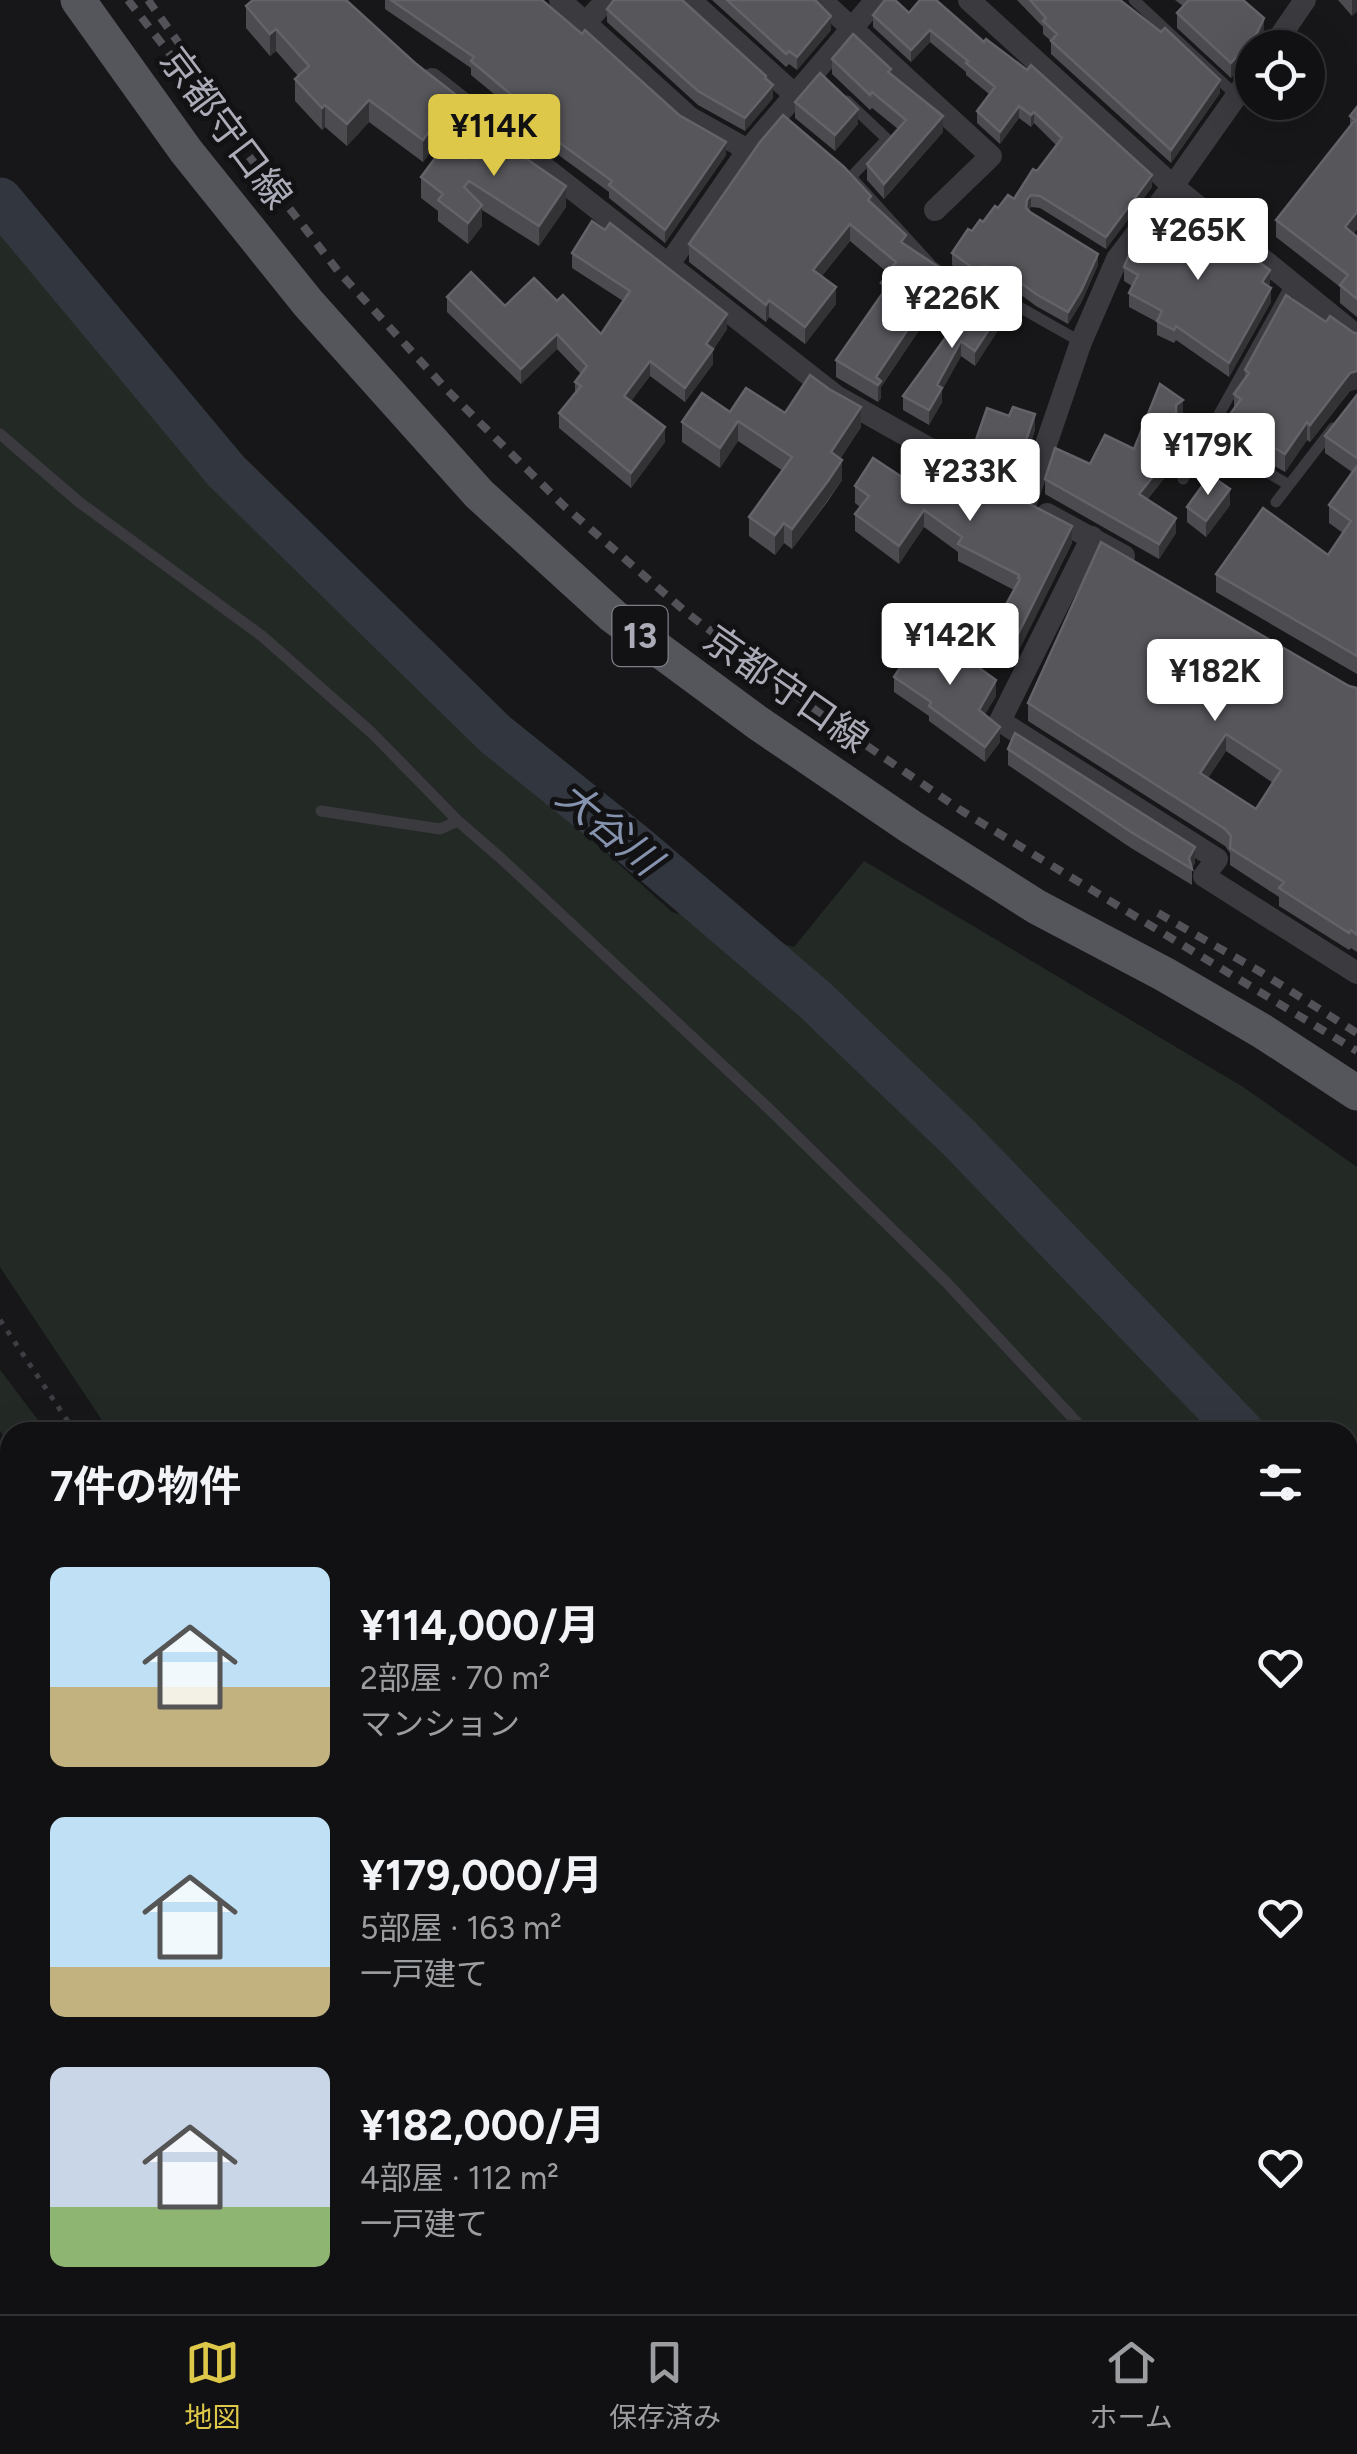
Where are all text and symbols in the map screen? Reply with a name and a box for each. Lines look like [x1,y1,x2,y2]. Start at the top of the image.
map controls [1235,30,1325,120]
button: locate [1235,30,1325,120]
street label: 京都守口線 [150,38,302,218]
pin: ¥114K [424,94,564,179]
text: ¥114K [450,107,538,145]
pin: ¥265K [1128,198,1268,283]
text: ¥265K [1150,211,1246,249]
pin: ¥226K [882,266,1022,351]
text: ¥226K [904,279,1000,317]
pin: ¥179K [1138,413,1278,498]
text: ¥179K [1163,426,1253,464]
pin: ¥233K [900,439,1040,524]
text: ¥233K [923,452,1017,490]
pin: ¥142K [880,603,1020,688]
road number: 13 [612,606,668,666]
street label: 京都守口線 [695,616,877,762]
text: ¥142K [904,616,996,654]
pin: ¥182K [1145,639,1285,724]
text: ¥182K [1169,652,1261,690]
water label: 大谷川 [548,771,673,888]
icon: filters [1253,1455,1308,1510]
text: 7件の物件 [50,1461,241,1512]
text: ¥114,000/月 [360,1600,600,1651]
icon: home [130,1607,250,1727]
icon: heart [1253,1640,1308,1695]
text: 2部屋 · 70 m² [360,1659,550,1697]
text: マンション [360,1705,520,1743]
text: ¥179,000/月 [360,1850,603,1901]
icon: home [130,1857,250,1977]
icon: heart [1253,1890,1308,1945]
text: 5部屋 · 163 m² [360,1909,562,1947]
text: 一戸建て [360,1955,488,1993]
text: ¥182,000/月 [360,2100,605,2151]
icon: home [130,2107,250,2227]
icon: heart [1253,2140,1308,2195]
text: 4部屋 · 112 m² [360,2159,559,2197]
text: 一戸建て [360,2205,488,2243]
tab: 地図 [184,2335,240,2435]
tab: 保存済み [609,2335,721,2435]
tab: ホーム [1090,2335,1173,2435]

